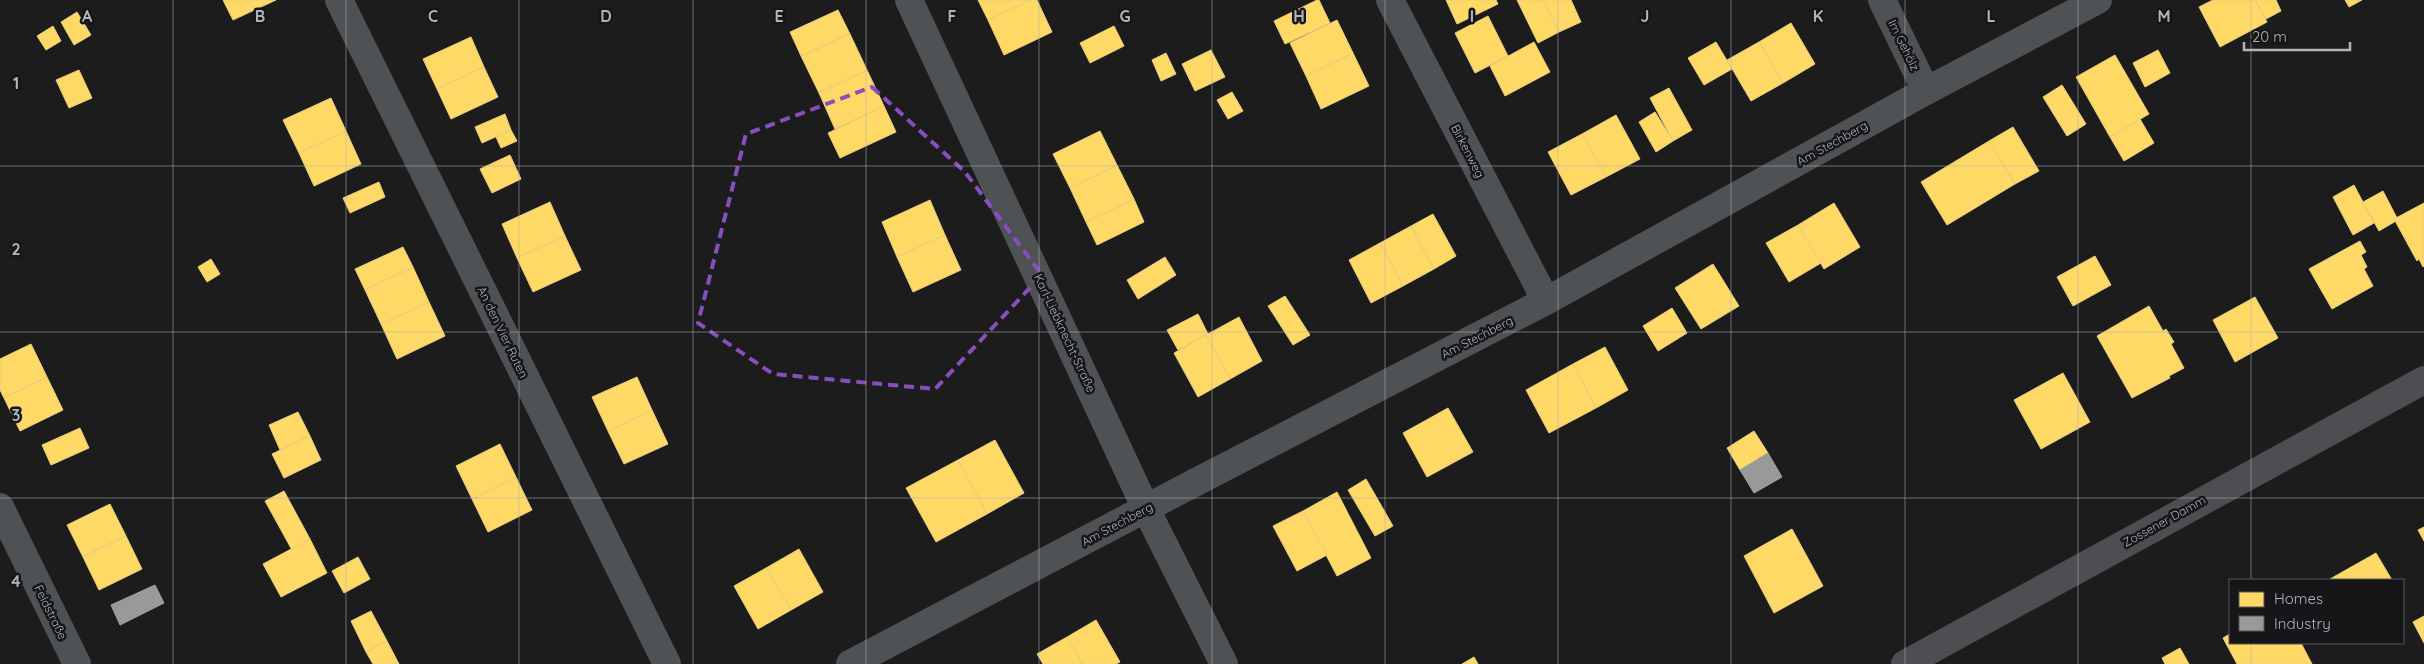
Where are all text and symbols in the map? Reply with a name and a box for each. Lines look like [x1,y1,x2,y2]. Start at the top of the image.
text: A [82,6,93,26]
text: B [255,6,265,26]
text: C [428,6,438,26]
text: D [600,6,612,26]
text: E [774,6,784,26]
text: F [948,6,957,26]
text: G [1119,6,1131,26]
text: H [1293,6,1305,26]
text: I [1470,6,1474,26]
text: J [1641,6,1649,26]
text: K [1813,6,1823,26]
text: L [1987,6,1996,26]
text: M [2157,6,2171,26]
street label: Im Gehölz [1885,17,1923,73]
scale bar [2244,20,2350,52]
text: 20 m [2252,27,2287,46]
text: 1 [13,73,19,93]
street label: Am Stechberg [1794,117,1870,169]
street label: Birkenweg [1448,122,1488,180]
text: 2 [11,239,21,259]
street label: Karl-Liebknecht-Straße [1031,271,1099,395]
street label: An den Vier Ruten [474,284,532,380]
street label: Am Stechberg [1439,312,1515,362]
text: 3 [12,405,20,425]
street label: Zossener Damm [2120,492,2208,550]
street label: Am Stechberg [1079,499,1155,549]
text: 4 [11,571,21,591]
legend [2229,579,2404,644]
street label: Feldstraße [31,582,71,642]
text: Homes [2274,589,2323,608]
text: Industry [2274,614,2331,633]

